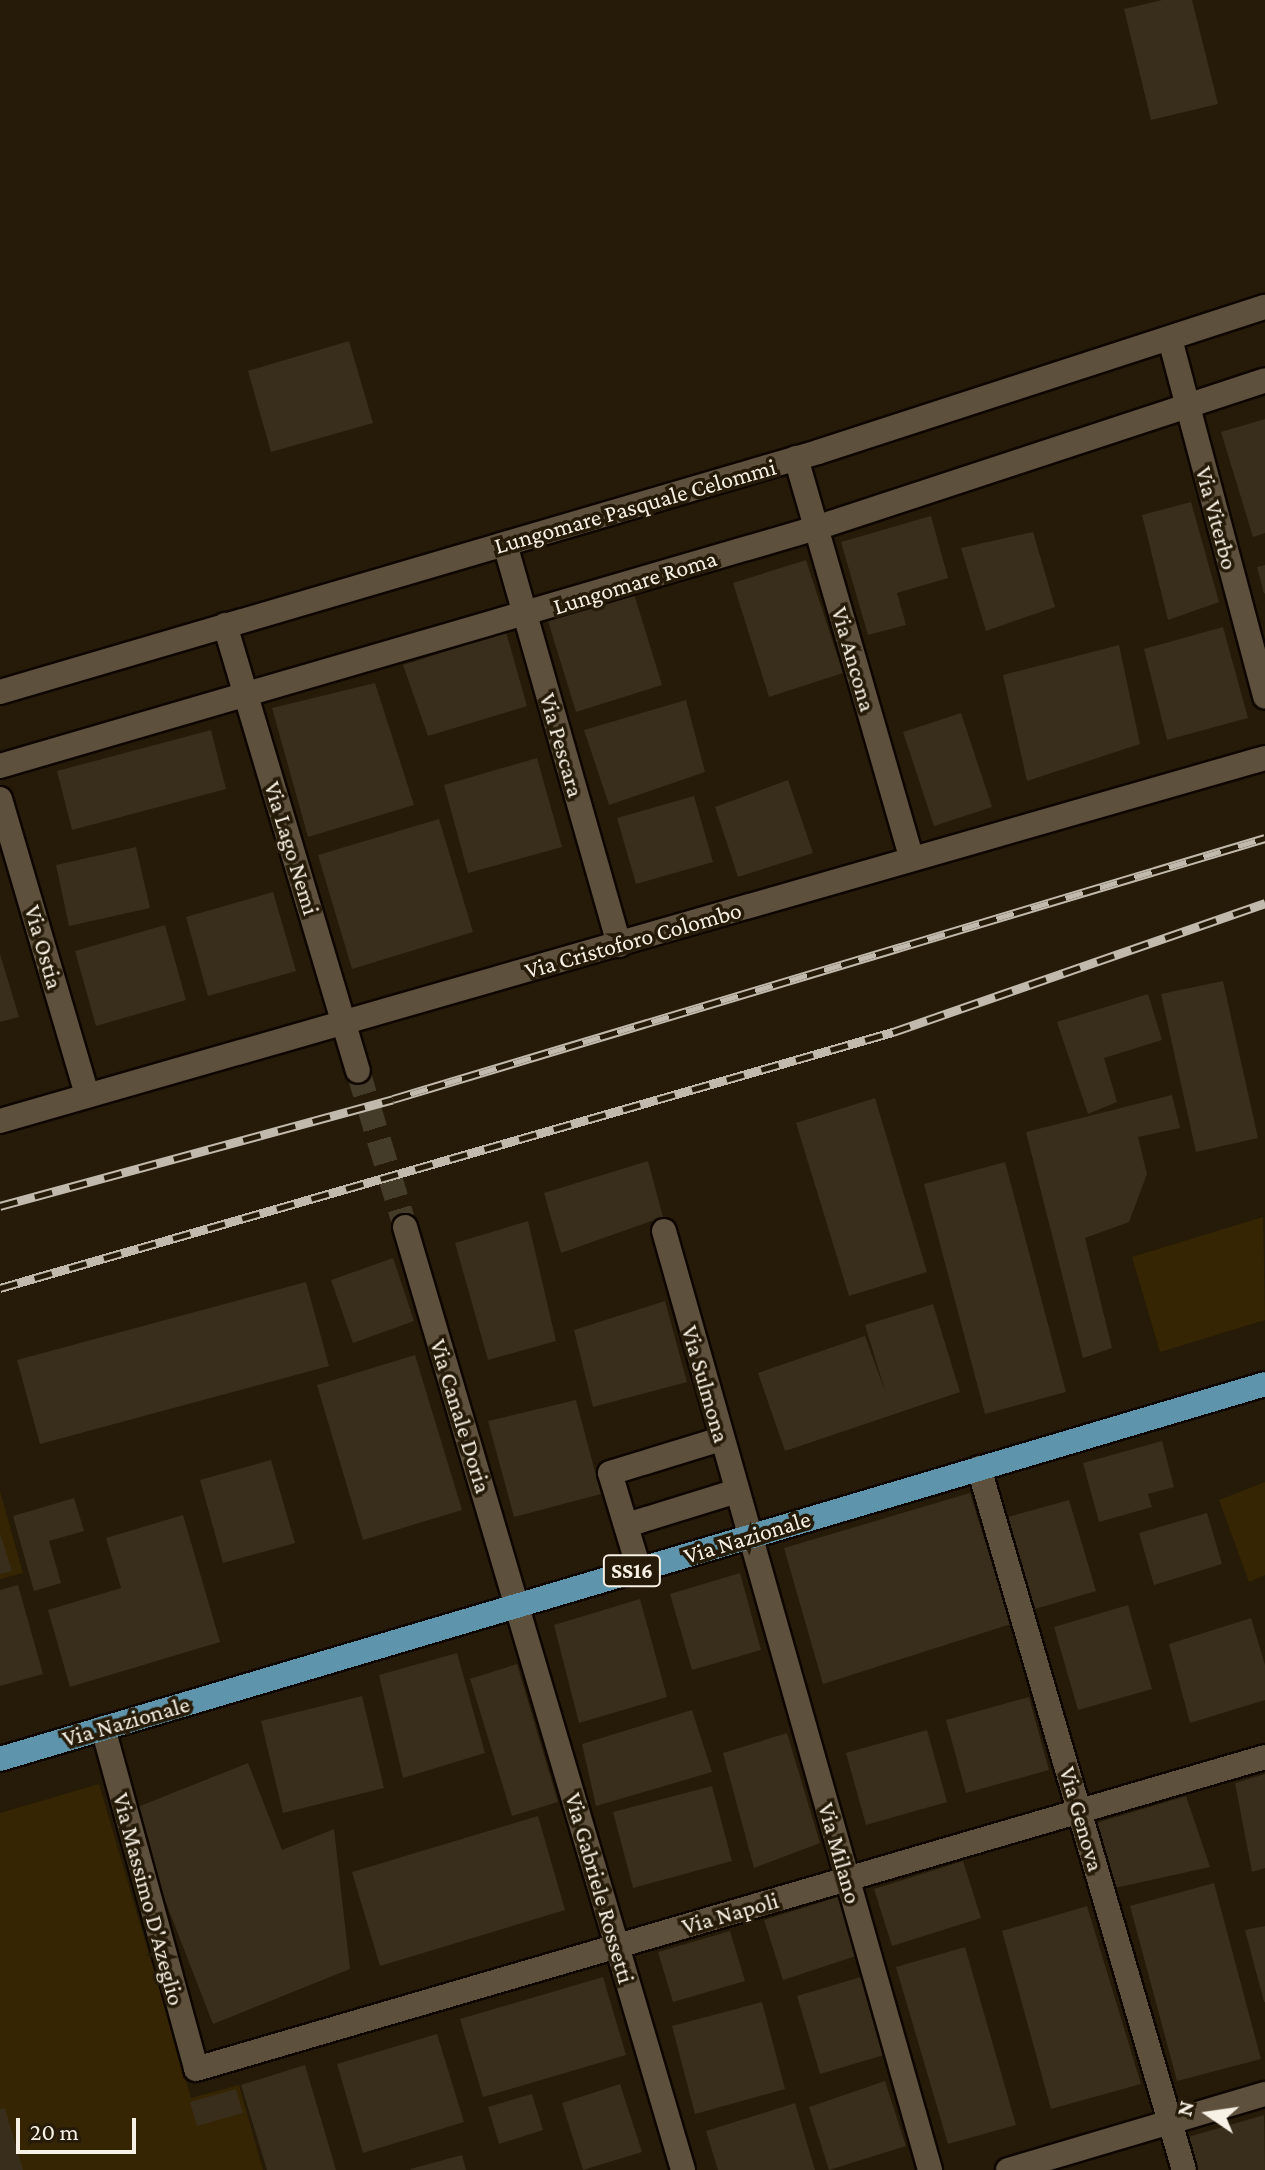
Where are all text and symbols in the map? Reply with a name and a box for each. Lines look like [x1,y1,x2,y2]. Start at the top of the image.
street label: Lungomare Pasquale Celommi [491,452,779,560]
street label: Via Viterbo [1189,463,1245,573]
street label: Lungomare Roma [550,543,720,621]
street label: Via Ancona [825,603,883,715]
street label: Via Pescara [533,690,591,800]
street label: Via Lago Nemi [258,778,326,918]
street label: Via Cristoforo Colombo [521,895,745,985]
street label: Via Ostia [18,902,70,992]
street label: Via Sulmona [676,1322,736,1446]
street label: Via Canale Doria [424,1336,498,1496]
street label: Via Nazionale [680,1504,814,1570]
road number: SS16 [602,1553,662,1589]
street label: Via Nazionale [59,1689,193,1753]
street label: Via Genova [1053,1763,1111,1875]
street label: Via Gabriele Rossetti [559,1789,641,1987]
street label: Via Massimo D'Azeglio [107,1790,191,2008]
street label: Via Milano [812,1799,868,1907]
street label: Via Napoli [678,1886,782,1940]
north arrow [1169,2074,1249,2154]
text: N [1171,2098,1199,2119]
scale bar [20,2102,140,2152]
text: 20 m [30,2118,79,2145]

